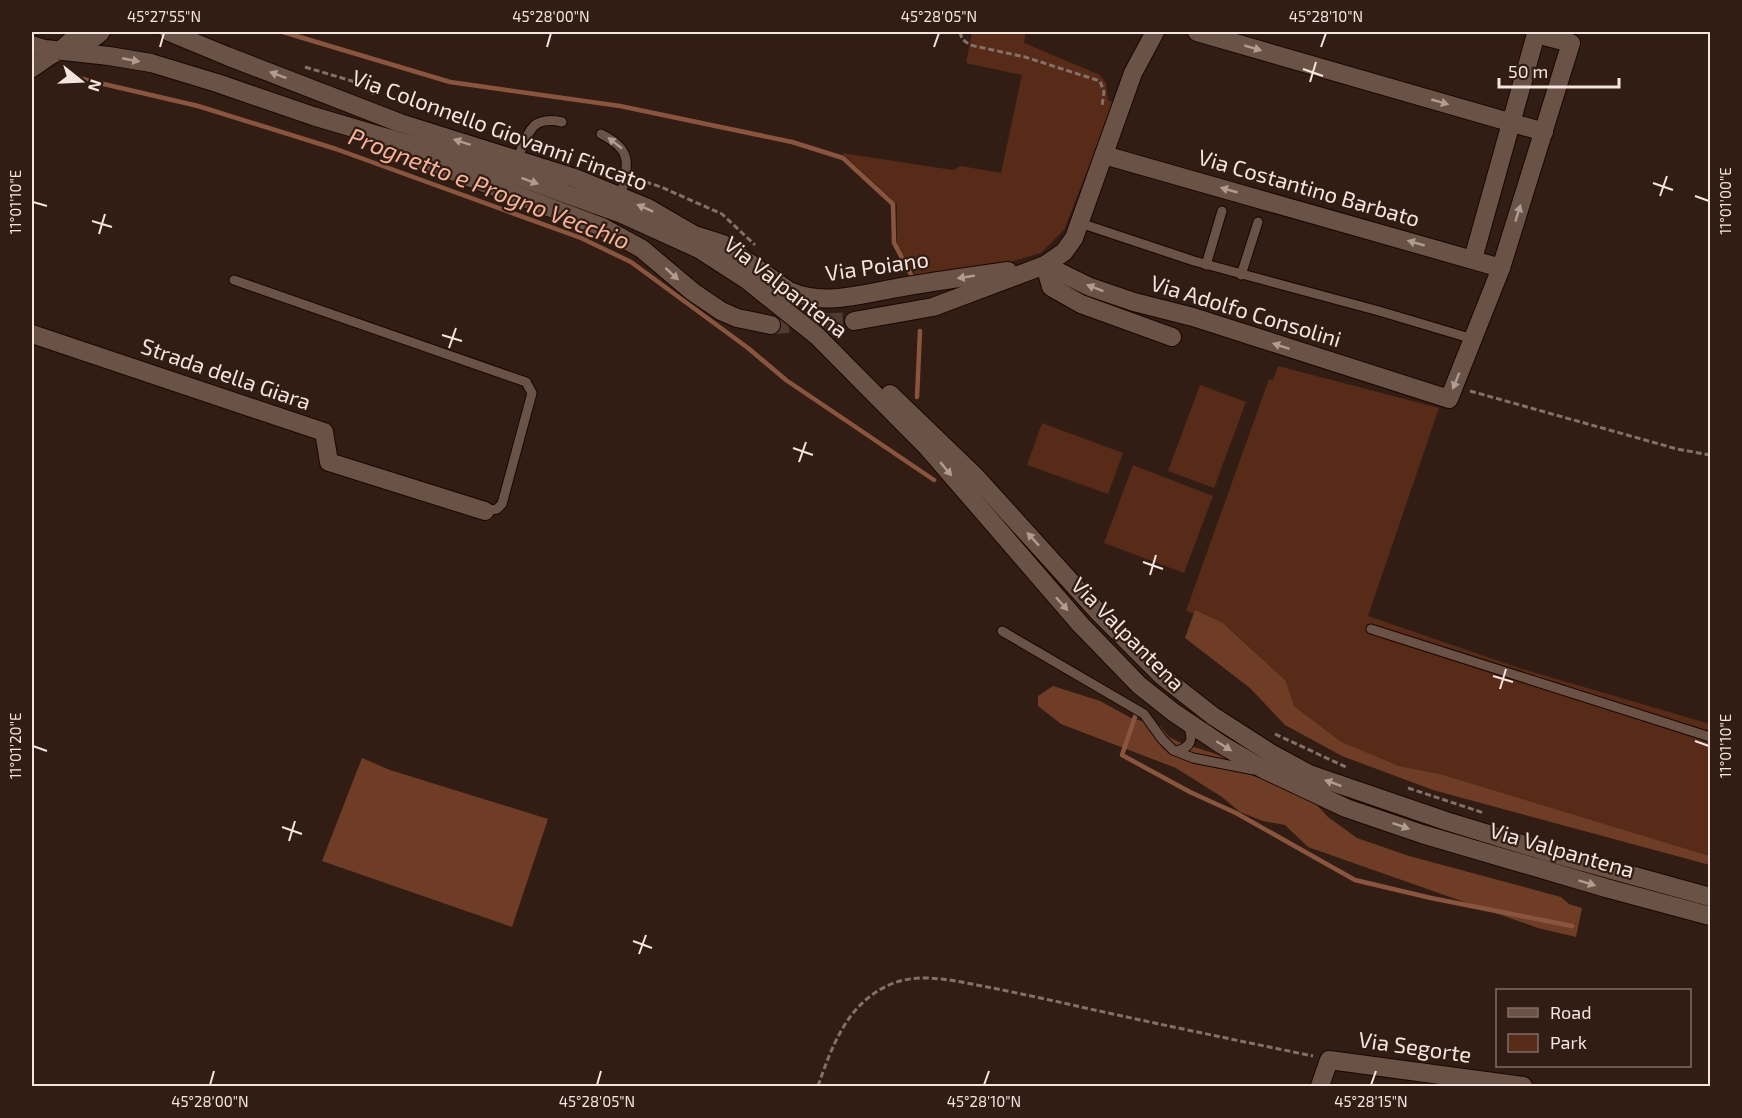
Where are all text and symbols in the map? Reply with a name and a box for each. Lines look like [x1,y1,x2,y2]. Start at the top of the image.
text: 45°27'55"N [127,7,201,25]
text: 45°28'00"N [512,7,590,25]
text: 45°28'05"N [901,7,977,25]
text: 45°28'10"N [1289,7,1363,25]
one-way arrow [1244,44,1262,53]
north arrow [51,51,111,111]
scale bar [1499,51,1619,89]
one-way arrow [121,56,140,65]
text: 50 m [1508,60,1548,82]
street label: Via Colonnello Giovanni Fincato [349,63,652,195]
one-way arrow [269,70,287,80]
text: N [85,77,107,94]
one-way arrow [1431,98,1449,107]
water label: Prognetto e Progno Vecchio [345,121,634,255]
one-way arrow [453,137,471,146]
one-way arrow [607,137,623,150]
street label: Via Costantino Barbato [1195,143,1423,231]
text: 11°01'00"E [1716,167,1734,235]
text: 11°01'10"E [6,170,24,234]
one-way arrow [521,177,539,186]
one-way arrow [1220,185,1238,194]
one-way arrow [636,203,653,212]
one-way arrow [1514,203,1524,221]
street label: Via Valpantena [720,230,853,342]
one-way arrow [1407,238,1425,247]
street label: Via Poiano [824,245,930,285]
one-way arrow [665,267,680,281]
street label: Via Adolfo Consolini [1148,269,1345,351]
one-way arrow [956,273,975,282]
one-way arrow [1086,283,1104,293]
street label: Strada della Giara [138,332,315,414]
one-way arrow [1272,341,1290,350]
one-way arrow [1451,372,1460,390]
one-way arrow [939,461,952,476]
one-way arrow [1027,532,1040,547]
street label: Via Valpantena [1067,571,1191,695]
one-way arrow [1055,596,1068,611]
text: 11°01'20"E [6,713,24,779]
text: 11°01'10"E [1716,714,1734,778]
one-way arrow [1216,740,1232,751]
one-way arrow [1324,777,1342,787]
street label: Via Valpantena [1487,816,1638,882]
one-way arrow [1392,822,1410,832]
one-way arrow [1578,879,1596,888]
legend [1496,989,1691,1067]
text: Road [1550,1001,1591,1023]
street label: Via Segorte [1357,1025,1473,1067]
text: Park [1550,1031,1587,1053]
text: 45°28'00"N [171,1092,249,1110]
text: 45°28'05"N [559,1092,635,1110]
text: 45°28'10"N [947,1092,1021,1110]
text: 45°28'15"N [1334,1092,1408,1110]

